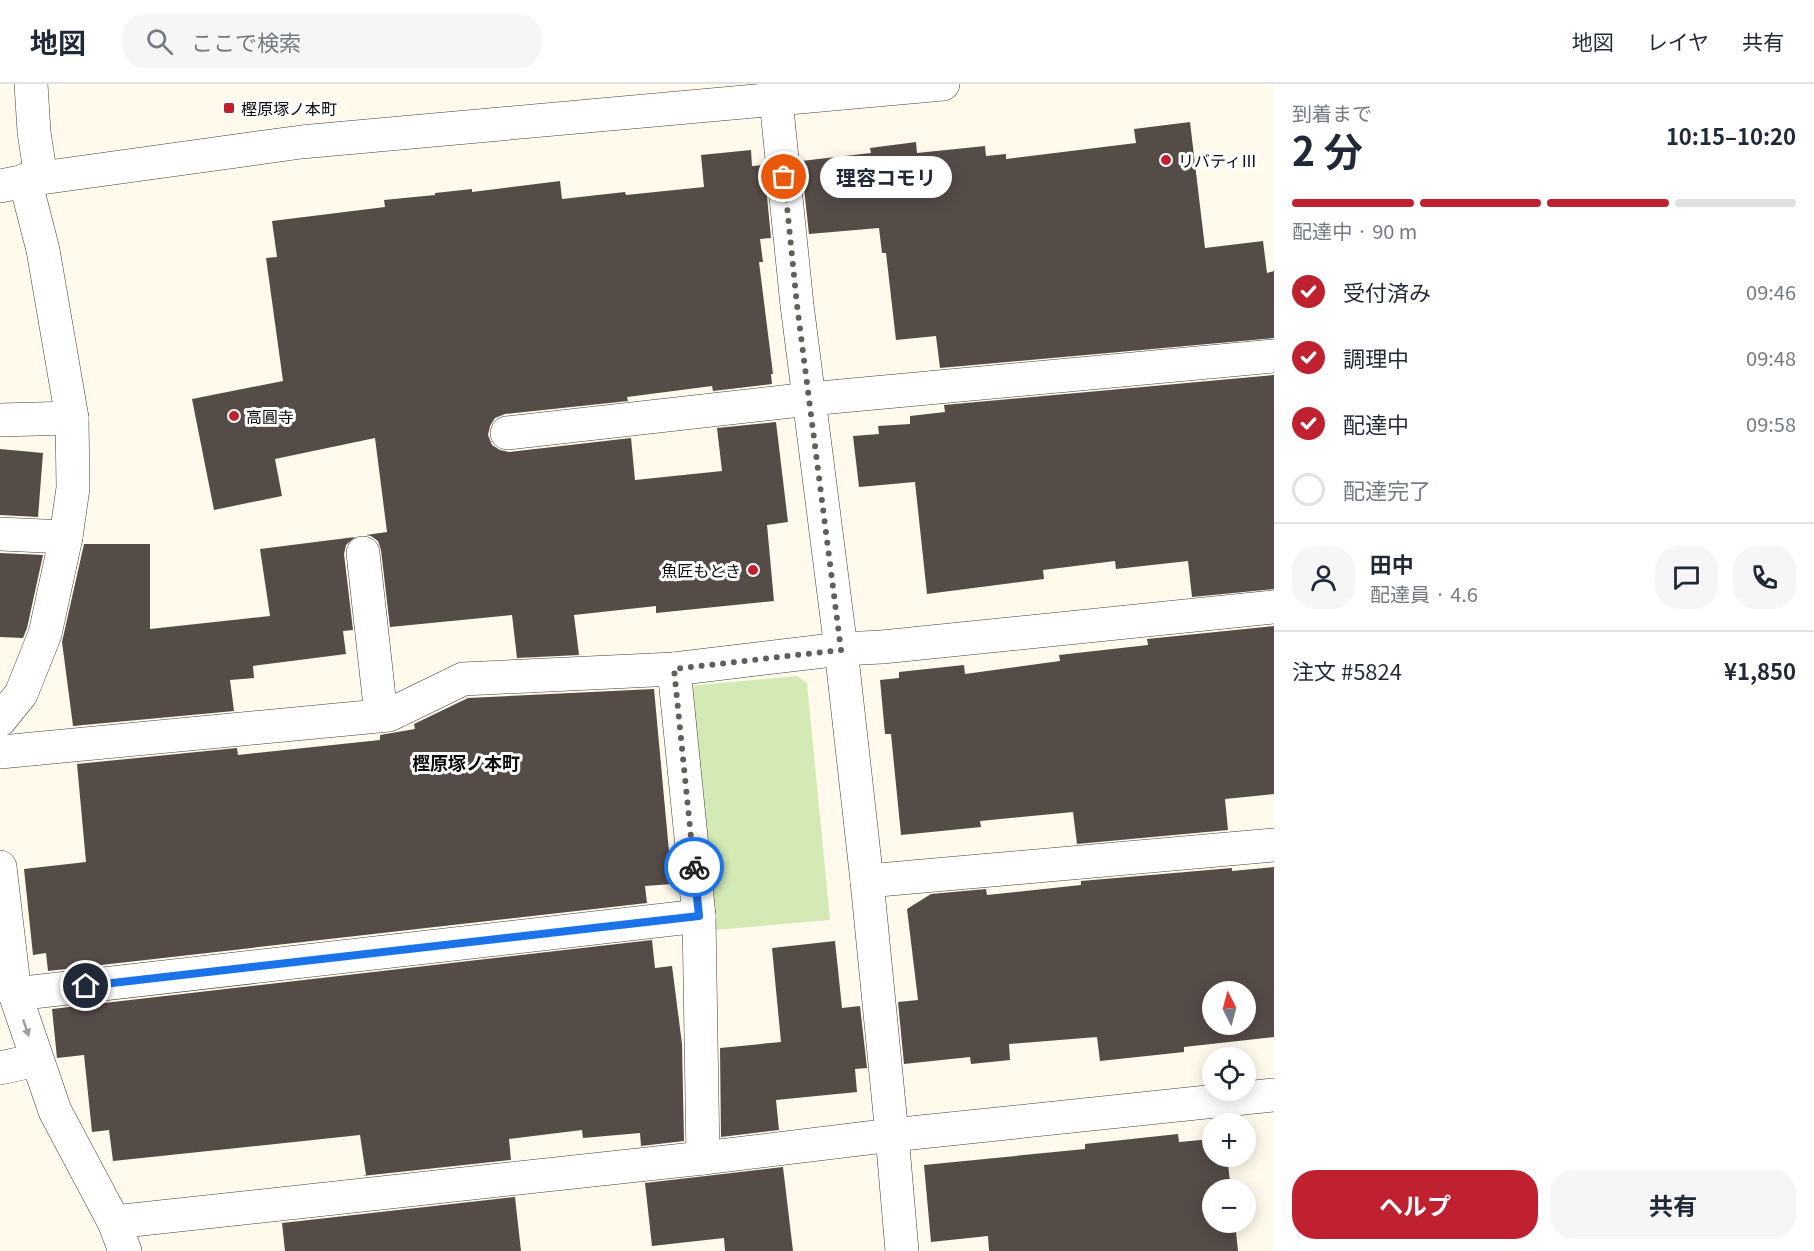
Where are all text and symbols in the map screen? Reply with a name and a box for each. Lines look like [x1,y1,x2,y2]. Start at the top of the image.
search box [122,14,542,68]
text: 地図 [30,21,86,61]
icon: search [143,25,176,58]
text: ここで検索 [191,25,301,57]
text: 地図 [1572,26,1614,56]
text: レイヤ [1647,26,1709,56]
text: 共有 [1742,26,1784,56]
place label: 樫原塚ノ本町 [241,96,337,120]
text: 到着まで [1292,98,1372,127]
marker: 樫原塚ノ本町 [222,101,236,115]
text: 10:15–10:20 [1666,119,1796,151]
text: 2 分 [1292,121,1363,177]
place label: リバティⅢ [1178,148,1257,172]
pin [758,151,809,202]
marker: リバティⅢ [1159,153,1173,167]
callout: 理容コモリ [820,156,952,198]
icon: bag [767,160,800,193]
text: 理容コモリ [836,162,936,191]
text: 配達中 · 90 m [1292,216,1417,245]
icon: check [1292,275,1325,308]
text: 受付済み [1343,275,1431,307]
text: 09:46 [1746,277,1796,306]
icon: check [1292,341,1325,374]
text: 調理中 [1343,341,1409,373]
text: 09:48 [1746,343,1796,372]
place label: 高圓寺 [246,404,294,428]
icon: check [1292,407,1325,440]
text: 配達中 [1343,407,1409,439]
marker: 高圓寺 [227,409,241,423]
text: 09:58 [1746,409,1796,438]
text: 配達完了 [1343,473,1431,505]
button: person [1292,546,1355,609]
button: chat [1655,546,1718,609]
button: phone [1733,546,1796,609]
text: 田中 [1370,547,1414,579]
place label: 魚匠もとき [661,558,741,582]
marker: 魚匠もとき [746,563,760,577]
text: 配達員 · 4.6 [1370,579,1478,608]
text: 注文 #5824 [1292,654,1402,686]
text: ¥1,850 [1724,654,1796,686]
district label: 樫原塚ノ本町 [412,749,520,775]
courier [664,837,724,897]
icon: bike [678,851,711,884]
pin [60,960,111,1011]
icon: home [69,969,102,1002]
north arrow [1202,981,1256,1035]
map controls [1202,981,1256,1233]
one-way arrow [22,1019,32,1037]
button: locate [1202,1047,1256,1101]
button: + [1202,1113,1256,1167]
button: ヘルプ [1292,1170,1538,1239]
button: 共有 [1550,1170,1796,1239]
button: − [1202,1179,1256,1233]

